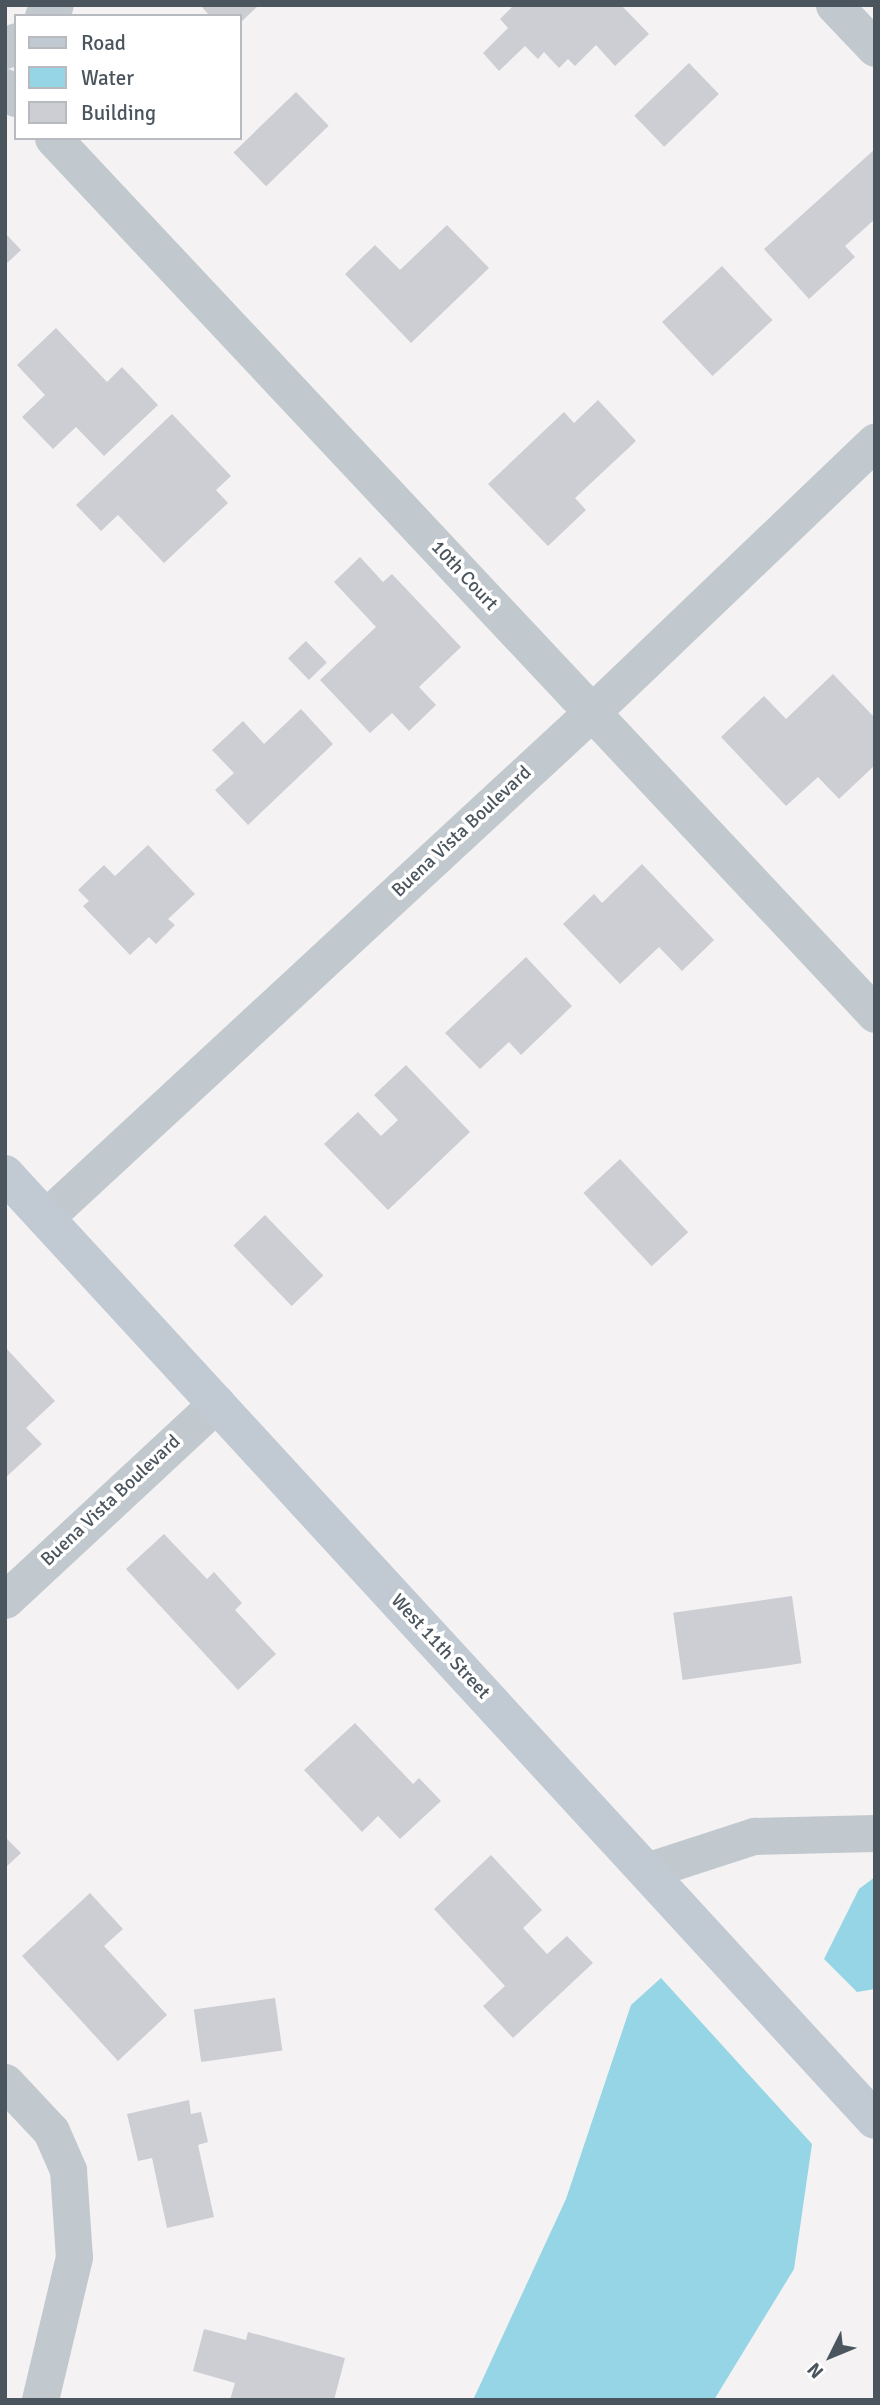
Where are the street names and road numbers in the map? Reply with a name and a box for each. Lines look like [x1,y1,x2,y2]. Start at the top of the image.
street label: 10th Court [426,536,502,616]
street label: Buena Vista Boulevard [388,762,536,902]
street label: Buena Vista Boulevard [37,1431,185,1571]
street label: West 11th Street [386,1590,494,1704]

